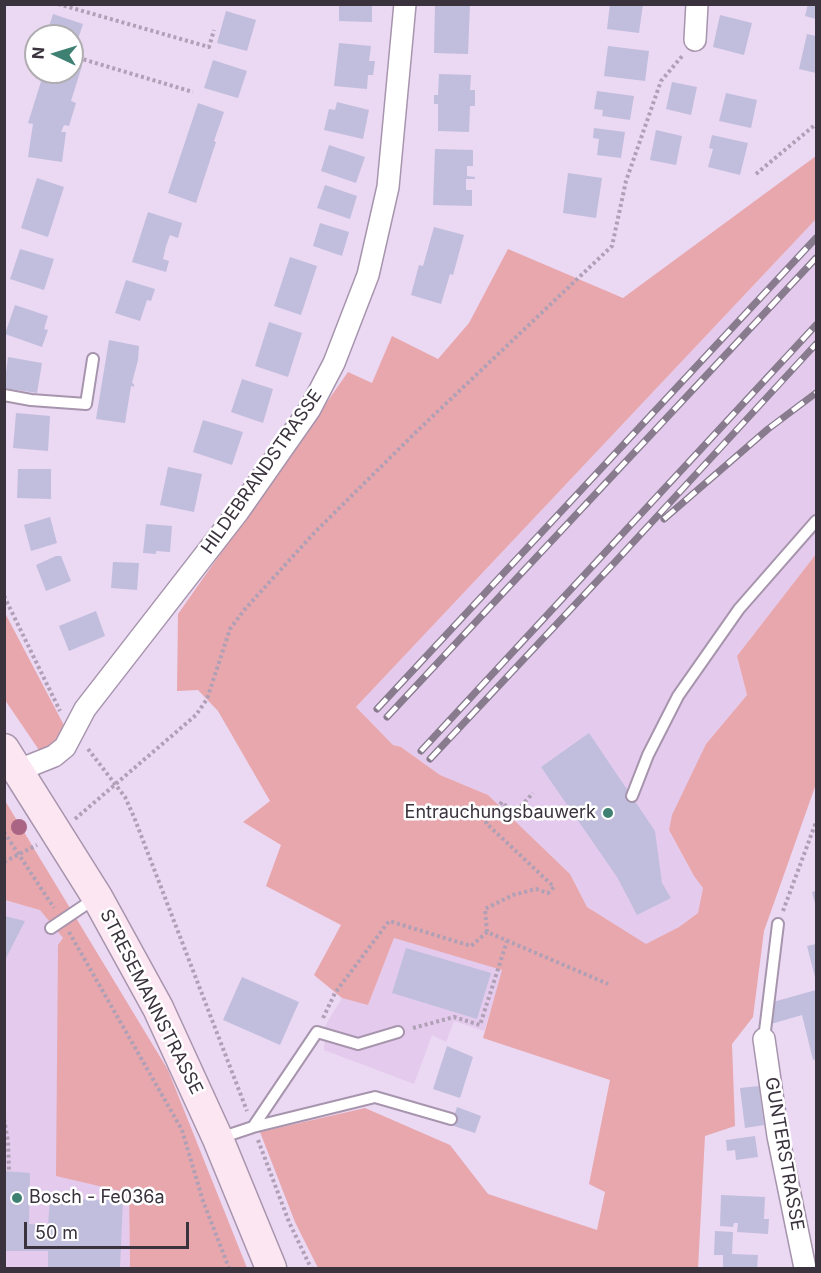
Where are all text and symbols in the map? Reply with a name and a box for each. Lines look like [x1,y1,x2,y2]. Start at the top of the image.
north arrow [24,24,84,84]
text: N [28,46,48,60]
street label: HILDEBRANDSTRASSE [197,386,327,558]
place label: Entrauchungsbauwerk [405,802,596,824]
marker: Entrauchungsbauwerk [601,806,615,820]
street label: STRESEMANNSTRASSE [95,906,207,1098]
street label: GUNTERSTRASSE [760,1076,808,1232]
place label: Bosch - Fe036a [29,1187,165,1209]
marker: Bosch - Fe036a [10,1191,24,1205]
scale bar [27,1210,192,1248]
text: 50 m [35,1222,78,1243]

